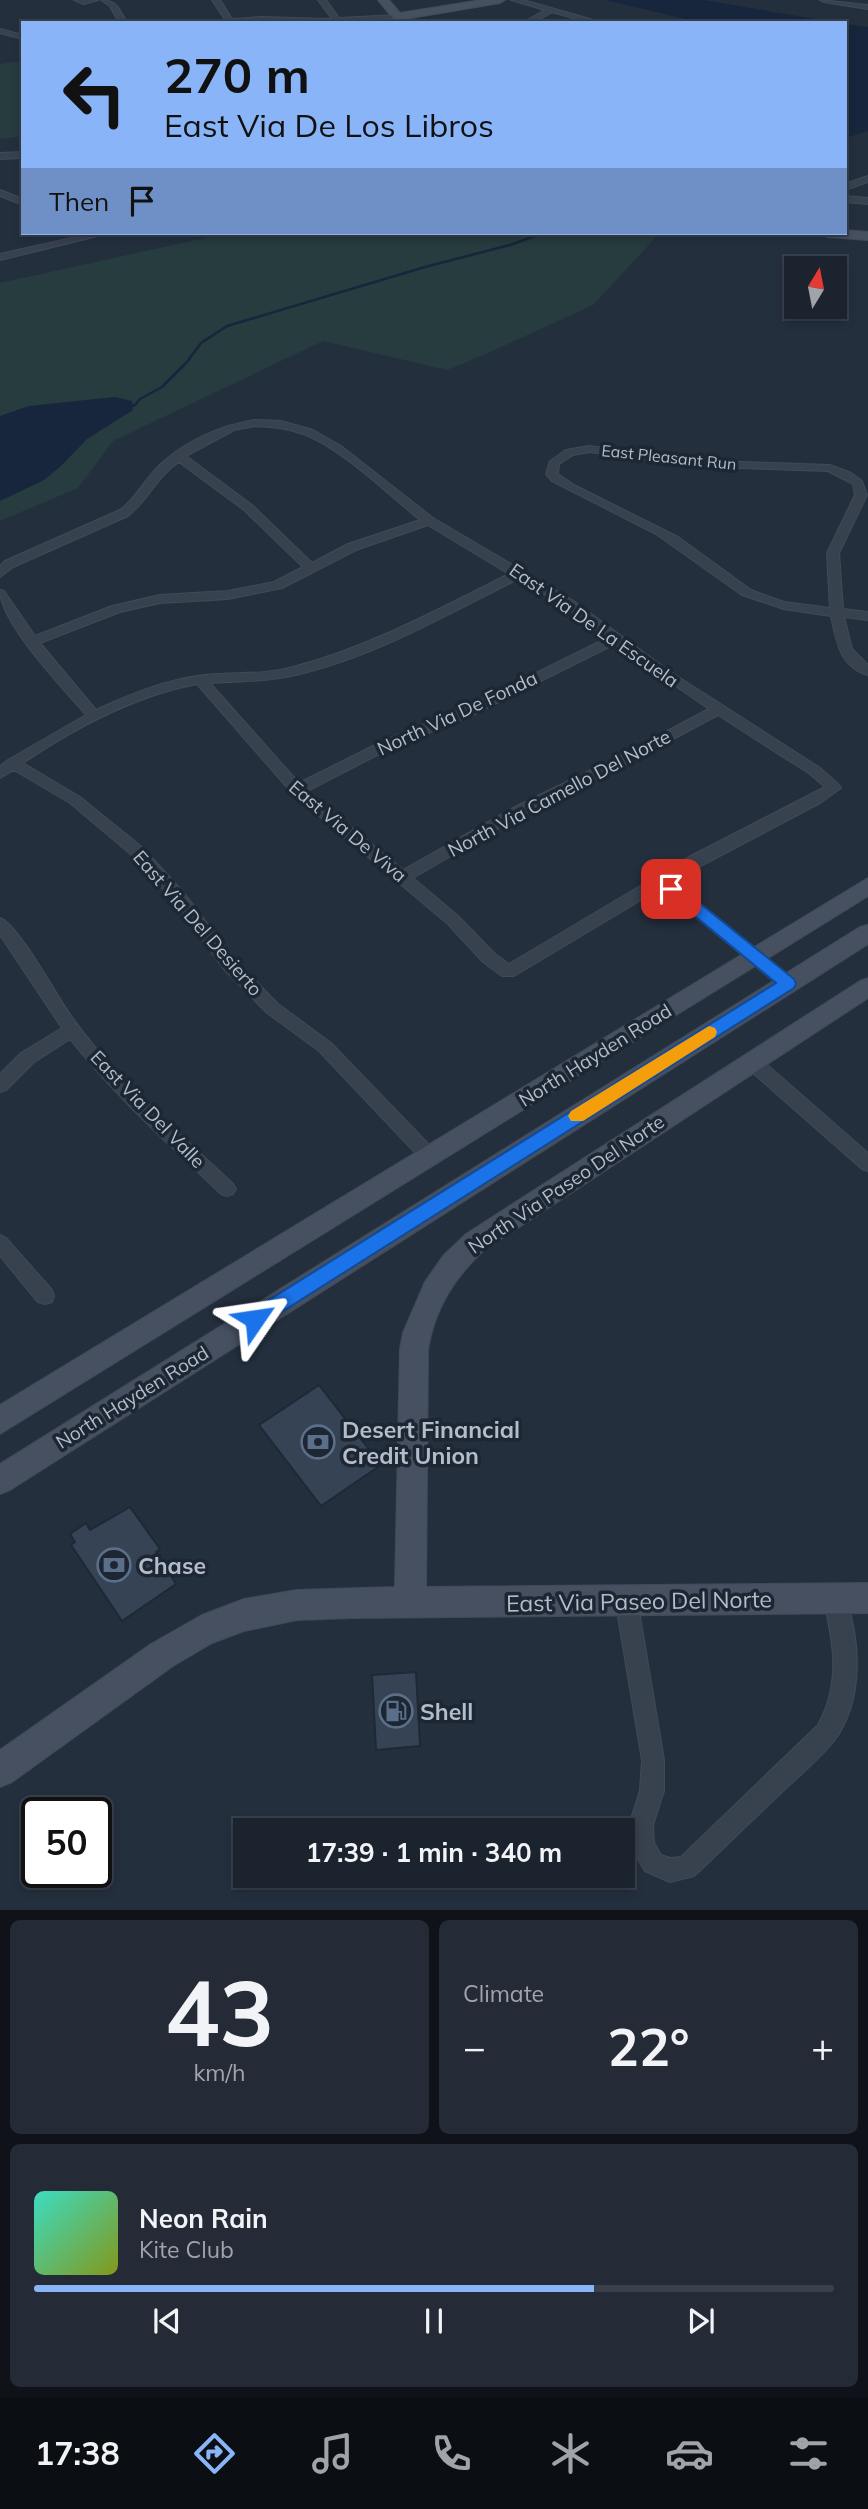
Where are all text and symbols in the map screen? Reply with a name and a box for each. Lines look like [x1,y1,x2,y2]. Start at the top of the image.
text: 270 m [164,44,310,105]
icon: left [49,49,140,140]
text: East Via De Los Libros [164,105,494,145]
icon: arrive [123,182,161,220]
text: Then [49,185,109,218]
north arrow [784,256,847,318]
map controls [784,256,847,319]
street label: East Pleasant Run [601,440,737,474]
street label: East Via De La Escuela [505,558,683,692]
street label: North Via De Fonda [373,665,541,761]
street label: North Via Camello Del Norte [444,724,674,862]
street label: East Via De Viva [284,775,412,887]
street label: East Via Del Desierto [128,845,268,1001]
pin [641,859,701,919]
icon: arrive [652,870,690,908]
street label: North Hayden Road [514,998,676,1112]
street label: East Via Del Valle [86,1045,210,1173]
street label: North Via Paseo Del Norte [463,1109,669,1259]
position arrow [218,1282,292,1356]
street label: North Hayden Road [51,1340,213,1454]
place label: Desert Financial Credit Union [342,1415,520,1470]
bank icon: Desert Financial Credit Union [299,1423,337,1461]
bank icon: Chase [95,1546,133,1584]
place label: Chase [138,1551,206,1580]
street label: East Via Paseo Del Norte [506,1584,772,1618]
fuel station icon: Shell [377,1692,415,1730]
place label: Shell [420,1697,473,1726]
speed limit sign: 50 [21,1797,112,1888]
text: 17:39 · 1 min · 340 m [306,1836,562,1869]
text: 43 [165,1955,274,2069]
text: Climate [463,1979,544,2008]
text: 22° [607,2014,690,2079]
text: − [463,2023,486,2071]
text: + [811,2023,834,2071]
text: km/h [193,2058,246,2087]
text: Neon Rain [139,2202,268,2235]
text: Kite Club [139,2235,234,2264]
icon: previous [148,2302,186,2340]
icon: pause [415,2302,453,2340]
icon: next [682,2302,720,2340]
icon: directions [190,2429,239,2478]
icon: music [308,2429,357,2478]
icon: phone [427,2429,476,2478]
icon: climate [546,2429,595,2478]
icon: car [665,2429,714,2478]
icon: filters [784,2429,833,2478]
text: 17:38 [35,2433,120,2473]

